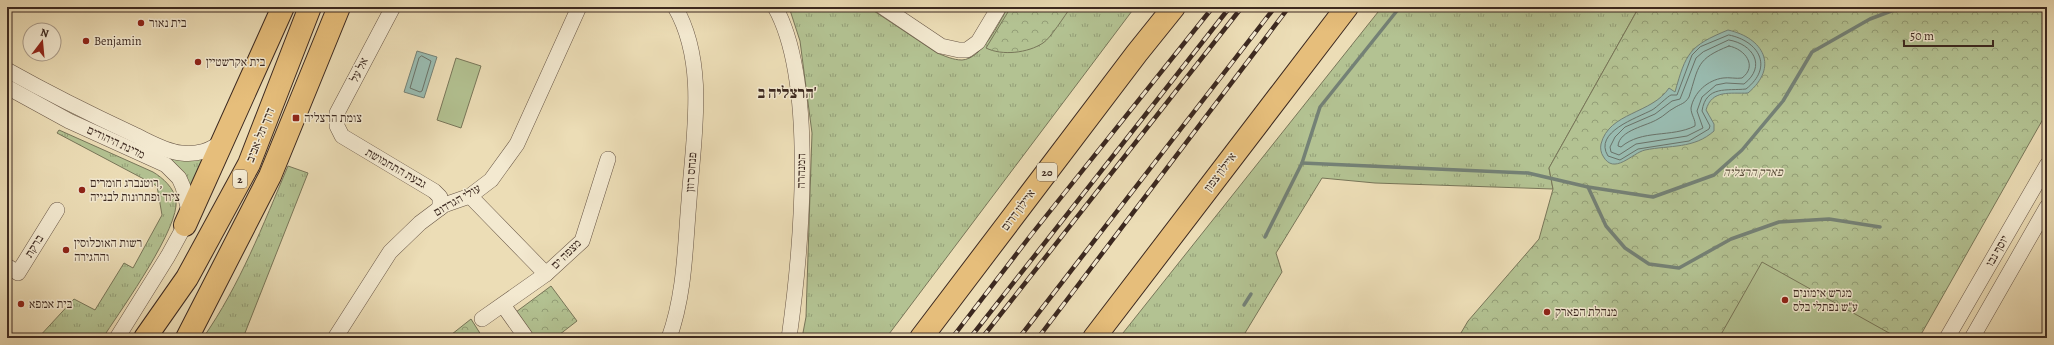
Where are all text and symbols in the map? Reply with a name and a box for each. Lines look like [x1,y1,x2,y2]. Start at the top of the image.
place label: בית נאור [149,15,187,31]
marker: בית נאור [136,18,146,28]
north arrow [22,22,62,62]
scale bar [1904,22,1993,48]
text: N [39,25,51,41]
text: 50 m [1910,28,1934,44]
place label: Benjamin [94,33,142,49]
marker: Benjamin [81,36,91,46]
place label: בית אקרשטיין [206,54,265,70]
street label: אל על [346,55,372,85]
marker: בית אקרשטיין [193,57,203,67]
district label: הרצליה ב' [757,82,817,104]
street label: דרך תל-אביב [242,105,278,165]
place label: צומת הרצליה [304,110,362,126]
marker: צומת הרצליה [291,113,301,123]
street label: מדינת היהודים [84,122,148,162]
street label: גבעת התחמושת [362,144,430,192]
street label: איילון צפון [1200,149,1240,195]
street label: פנחס רוזן [682,152,700,192]
street label: המנהרה [793,153,809,189]
road number: 20 [1037,163,1057,181]
park label: פארק הרצליה [1723,164,1784,180]
road number: 2 [233,170,247,188]
place label: רוטנברג חומרים, ציוד ופתרונות לבנייה [90,175,180,205]
street label: עולי הגרדום [431,180,484,220]
marker: רוטנברג חומרים, ציוד ופתרונות לבנייה [77,185,87,195]
street label: איילון דרום [997,186,1039,234]
street label: ברקת [21,231,47,261]
street label: יוסף נבו [1982,232,2012,270]
place label: רשות האוכלוסין וההגירה [74,235,142,265]
street label: מצפה ים [547,235,585,273]
marker: רשות האוכלוסין וההגירה [61,245,71,255]
place label: מגרש אימונים ע"ש נפתלי בלס [1793,285,1858,315]
marker: מגרש אימונים ע"ש נפתלי בלס [1780,295,1790,305]
place label: בית אמפא [29,296,73,312]
marker: בית אמפא [16,299,26,309]
place label: מנהלת הפארק [1555,304,1617,320]
marker: מנהלת הפארק [1542,307,1552,317]

